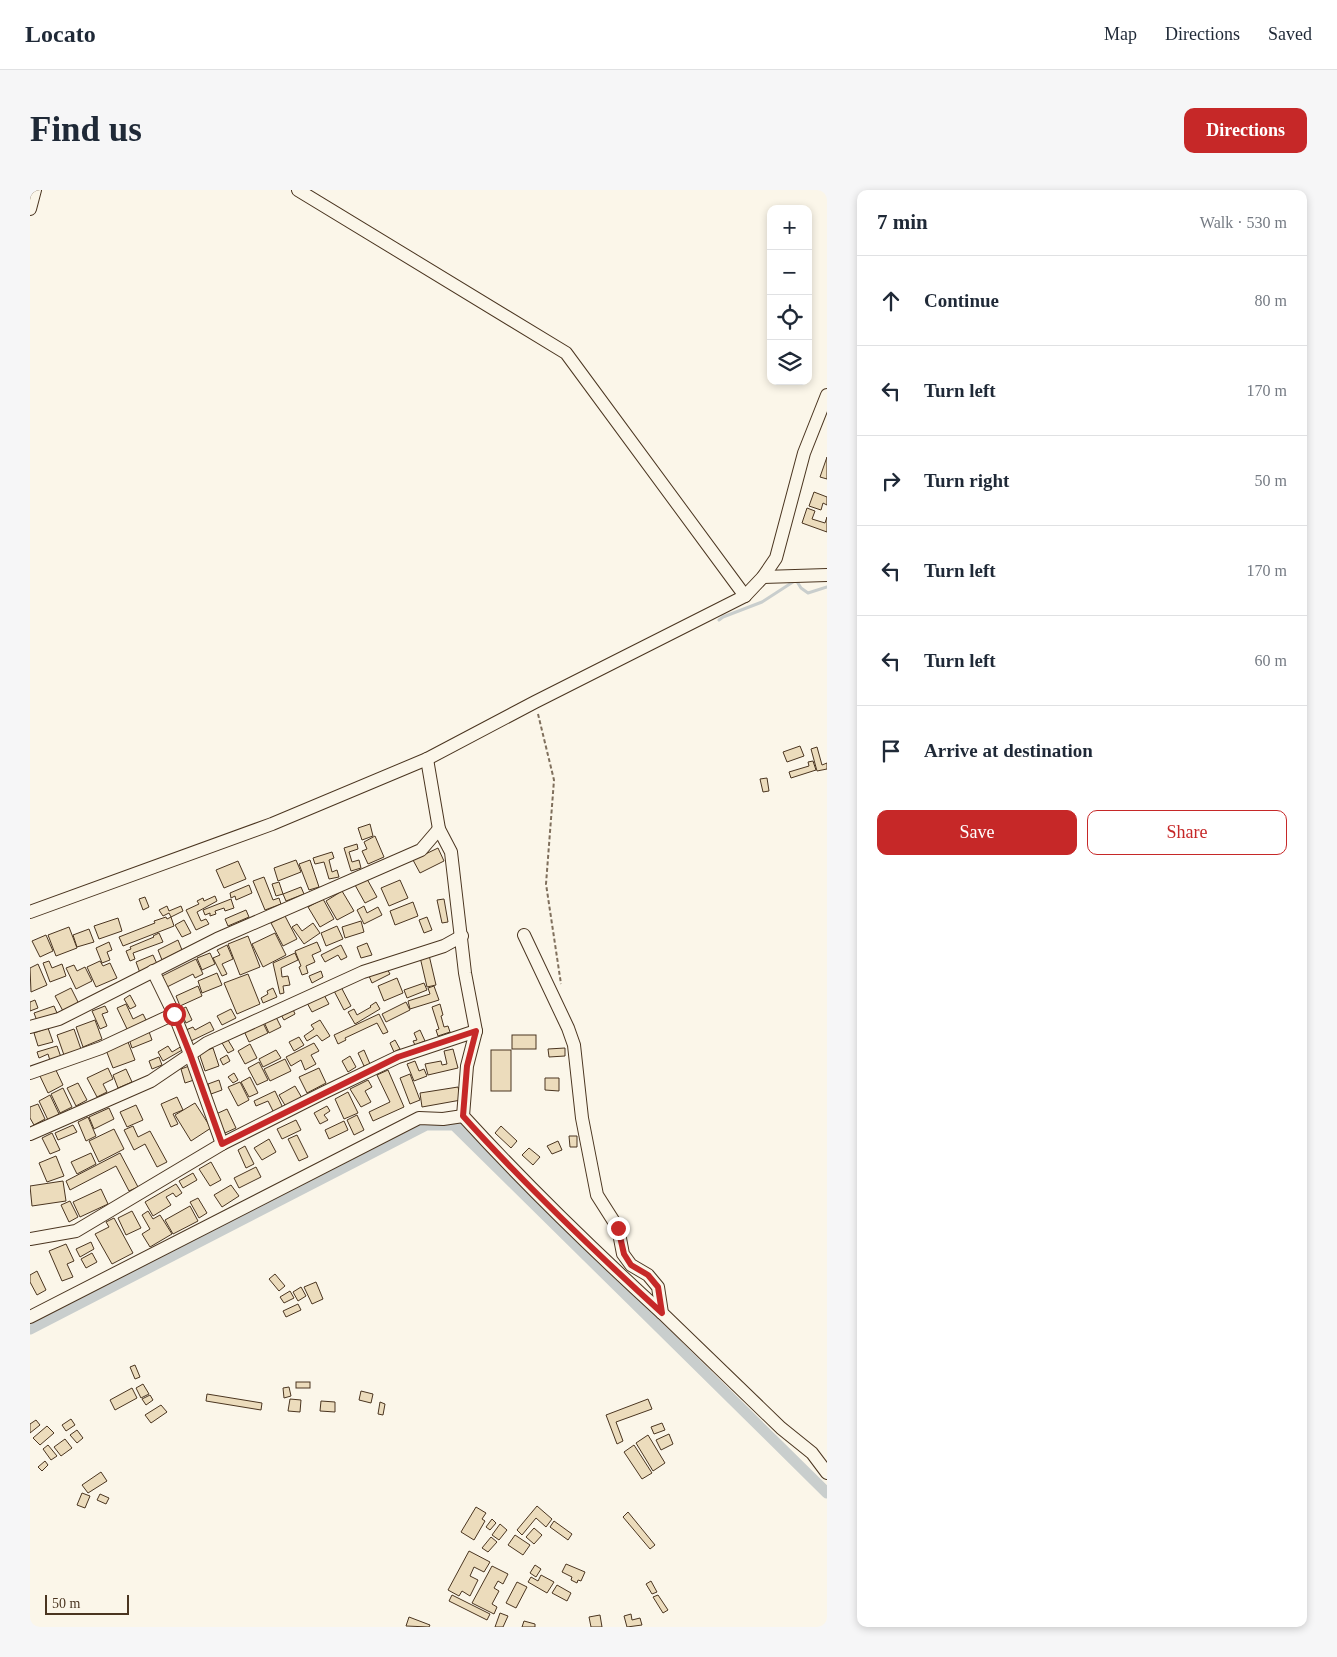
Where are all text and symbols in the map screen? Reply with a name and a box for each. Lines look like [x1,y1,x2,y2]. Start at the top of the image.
text: Locato [25,21,96,47]
text: Map [1104,24,1137,44]
text: Directions [1165,24,1240,44]
text: Saved [1268,24,1312,44]
button: Directions [1184,108,1307,153]
text: Find us [30,110,142,149]
map controls [767,205,812,385]
button: + [767,205,812,250]
text: 7 min [877,210,928,234]
text: Walk · 530 m [1200,214,1287,231]
button: − [767,250,812,295]
icon: ahead [877,287,905,315]
text: Continue [924,290,999,311]
text: 80 m [1255,292,1287,309]
button: locate [767,295,812,340]
button: layers [767,340,812,385]
icon: left [877,377,905,405]
text: Turn left [924,380,996,401]
text: 170 m [1247,382,1287,399]
icon: right [877,467,905,495]
text: Turn right [924,470,1009,491]
text: 50 m [1255,472,1287,489]
icon: left [877,557,905,585]
text: Turn left [924,560,996,581]
text: 170 m [1247,562,1287,579]
icon: left [877,647,905,675]
text: Turn left [924,650,996,671]
text: 60 m [1255,652,1287,669]
icon: arrive [877,737,905,765]
text: Arrive at destination [924,740,1093,761]
button: Save [877,810,1077,855]
button: Share [1087,810,1287,855]
route start [163,1003,186,1026]
route end [607,1217,630,1240]
scale bar [45,1592,129,1615]
text: 50 m [52,1596,80,1611]

